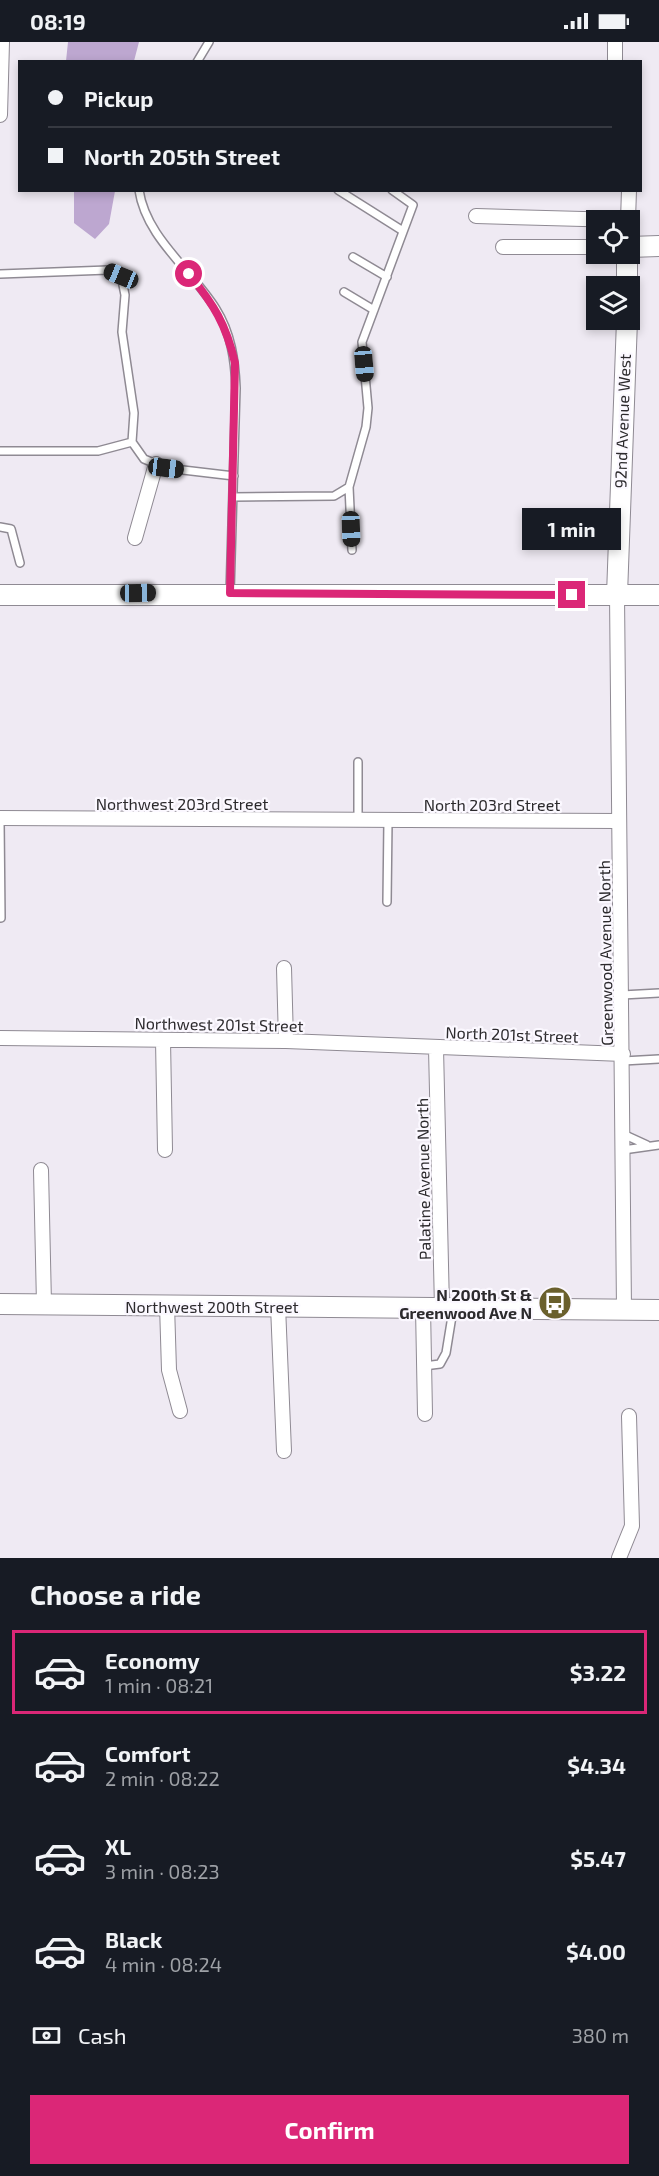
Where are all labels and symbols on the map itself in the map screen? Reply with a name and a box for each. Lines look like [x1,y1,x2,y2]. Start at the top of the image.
route start [175,260,202,287]
car [101,261,141,291]
car [353,345,375,383]
street label: 92nd Avenue West [610,353,634,489]
car [147,457,185,479]
callout: 1 min [522,508,622,550]
car [341,511,361,547]
route end [558,581,585,608]
car [120,584,156,602]
street label: Northwest 203rd Street [96,794,268,813]
street label: North 203rd Street [424,795,560,814]
street label: Greenwood Avenue North [594,860,616,1046]
street label: Northwest 201st Street [134,1013,304,1035]
street label: North 201st Street [445,1022,579,1046]
street label: Palatine Avenue North [412,1098,434,1260]
place label: N 200th St & Greenwood Ave N [399,1285,532,1322]
bus stop icon: N 200th St & Greenwood Ave N [537,1285,573,1321]
street label: Northwest 200th Street [125,1297,299,1316]

